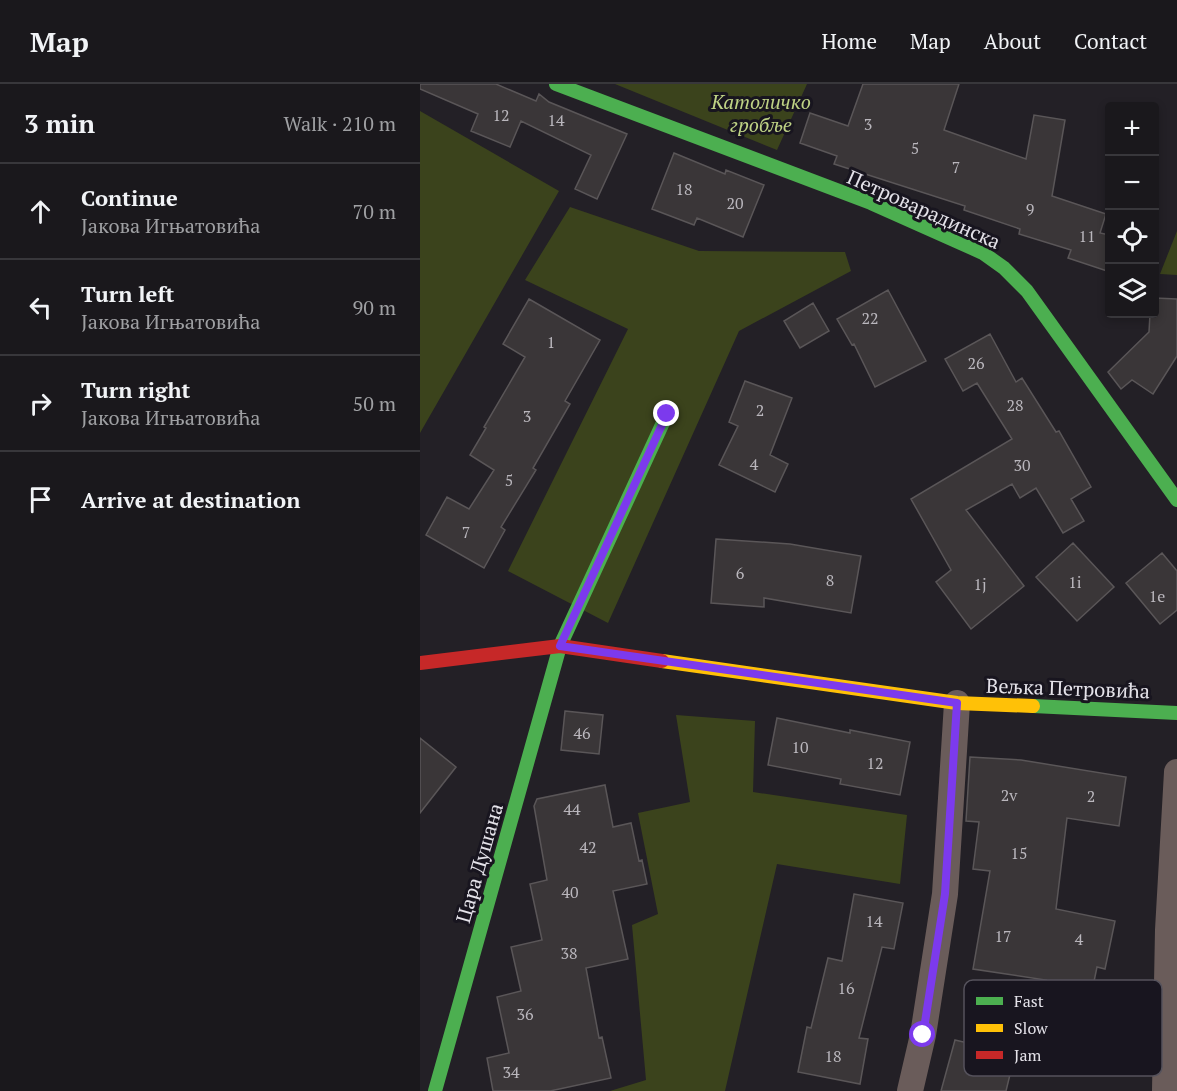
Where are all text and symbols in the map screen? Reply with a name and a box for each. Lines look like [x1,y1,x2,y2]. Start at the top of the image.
text: Map [30,23,89,60]
text: Home [821,27,877,55]
text: Map [910,27,951,55]
text: About [984,27,1041,55]
text: Contact [1074,27,1147,55]
park label: Католичко гробље [710,88,811,138]
map controls [1105,102,1159,318]
button: + [1105,102,1159,156]
house number: 12 [492,104,510,126]
text: 3 min [24,106,95,140]
house number: 14 [547,109,565,131]
text: Walk · 210 m [284,110,396,137]
house number: 3 [864,113,872,135]
house number: 5 [911,137,919,159]
house number: 7 [952,156,960,178]
button: − [1105,156,1159,210]
street label: Петроварадинска [843,163,1005,255]
house number: 18 [675,178,693,200]
text: Continue [81,183,178,212]
house number: 20 [726,192,744,214]
icon: ahead [24,195,57,228]
text: 70 m [353,198,396,225]
house number: 9 [1026,198,1034,220]
button: locate [1105,210,1159,264]
text: Јакова Игњатовића [81,212,260,239]
house number: 11 [1078,225,1096,247]
button: layers [1105,264,1159,318]
text: Turn left [81,279,174,308]
icon: left [24,291,57,324]
text: 90 m [353,294,396,321]
house number: 22 [861,307,879,329]
text: Јакова Игњатовића [81,308,260,335]
house number: 1 [547,331,555,353]
house number: 26 [967,352,985,374]
text: Turn right [81,375,190,404]
icon: right [24,387,57,420]
text: 50 m [353,390,396,417]
house number: 28 [1006,394,1024,416]
house number: 2 [756,399,764,421]
route end [653,400,679,426]
text: Јакова Игњатовића [81,404,260,431]
house number: 3 [523,405,531,427]
house number: 4 [750,453,759,475]
house number: 30 [1013,454,1031,476]
house number: 5 [505,469,513,491]
icon: arrive [24,483,57,516]
text: Arrive at destination [81,485,300,514]
house number: 7 [462,521,470,543]
house number: 6 [736,562,745,584]
house number: 8 [826,569,834,591]
house number: 1i [1068,571,1082,593]
house number: 1j [973,573,987,595]
house number: 1e [1149,585,1165,607]
street label: Вељка Петровића [986,672,1150,704]
house number: 46 [573,722,591,744]
house number: 10 [791,736,809,758]
house number: 12 [866,752,884,774]
house number: 2v [1001,784,1018,806]
house number: 2 [1087,785,1095,807]
house number: 44 [563,798,581,820]
street label: Цара Душана [449,800,509,926]
house number: 42 [579,836,597,858]
house number: 15 [1010,842,1028,864]
house number: 40 [561,881,579,903]
house number: 14 [865,910,883,932]
house number: 17 [994,925,1012,947]
house number: 4 [1075,928,1084,950]
house number: 38 [560,942,578,964]
house number: 16 [837,977,855,999]
legend [964,980,1162,1076]
text: Fast [1014,990,1044,1012]
house number: 36 [516,1003,534,1025]
text: Slow [1014,1017,1048,1039]
route start [909,1021,935,1047]
text: Jam [1014,1044,1042,1066]
house number: 18 [824,1045,842,1067]
house number: 34 [502,1061,520,1083]

